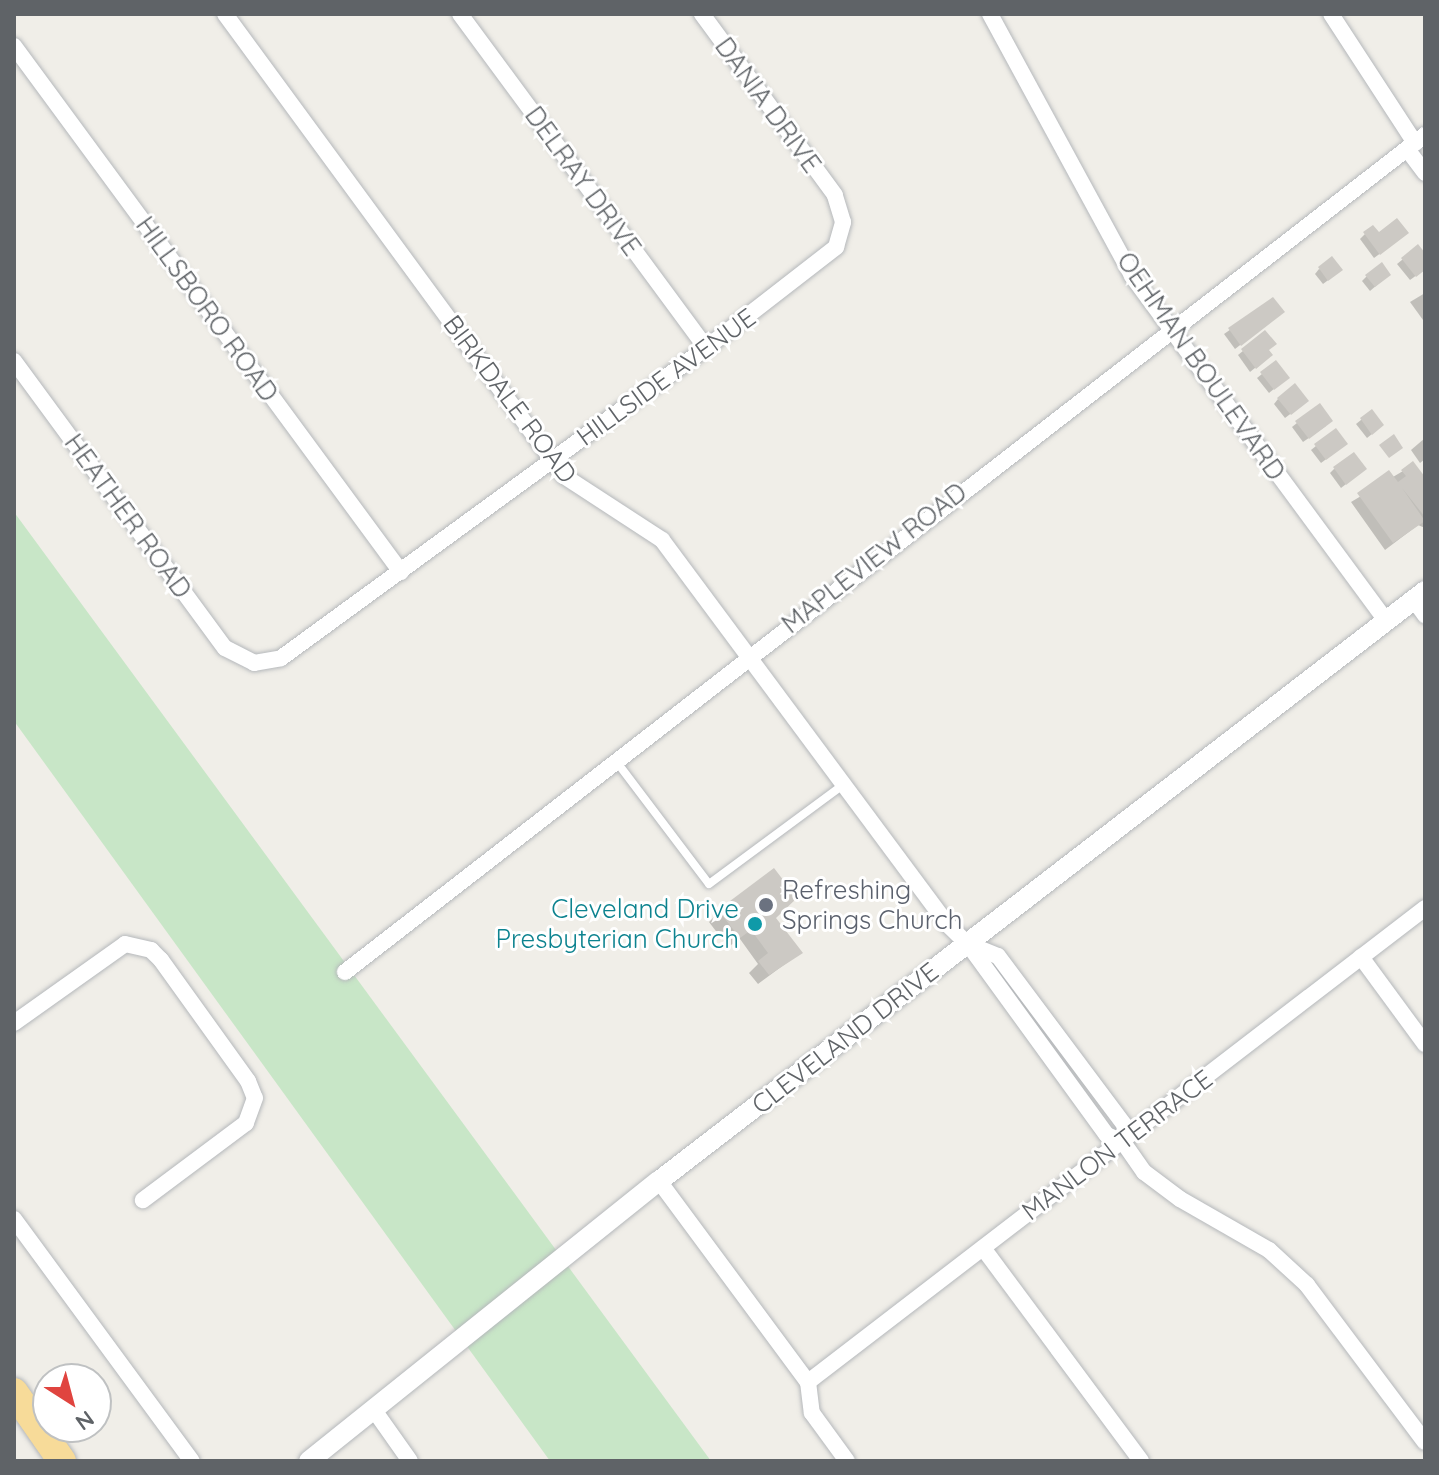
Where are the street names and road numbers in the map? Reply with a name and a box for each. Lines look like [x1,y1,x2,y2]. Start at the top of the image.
street label: DANIA DRIVE [709,31,827,179]
street label: DELRAY DRIVE [518,100,648,262]
street label: HILLSBORO ROAD [129,210,285,408]
street label: OEHMAN BOULEVARD [1110,246,1292,486]
street label: HILLSIDE AVENUE [571,302,761,452]
street label: BIRKDALE ROAD [437,309,583,489]
street label: HEATHER ROAD [58,428,198,604]
street label: MAPLEVIEW ROAD [775,476,973,640]
street label: CLEVELAND DRIVE [746,956,944,1120]
street label: MANLON TERRACE [1016,1063,1218,1227]

